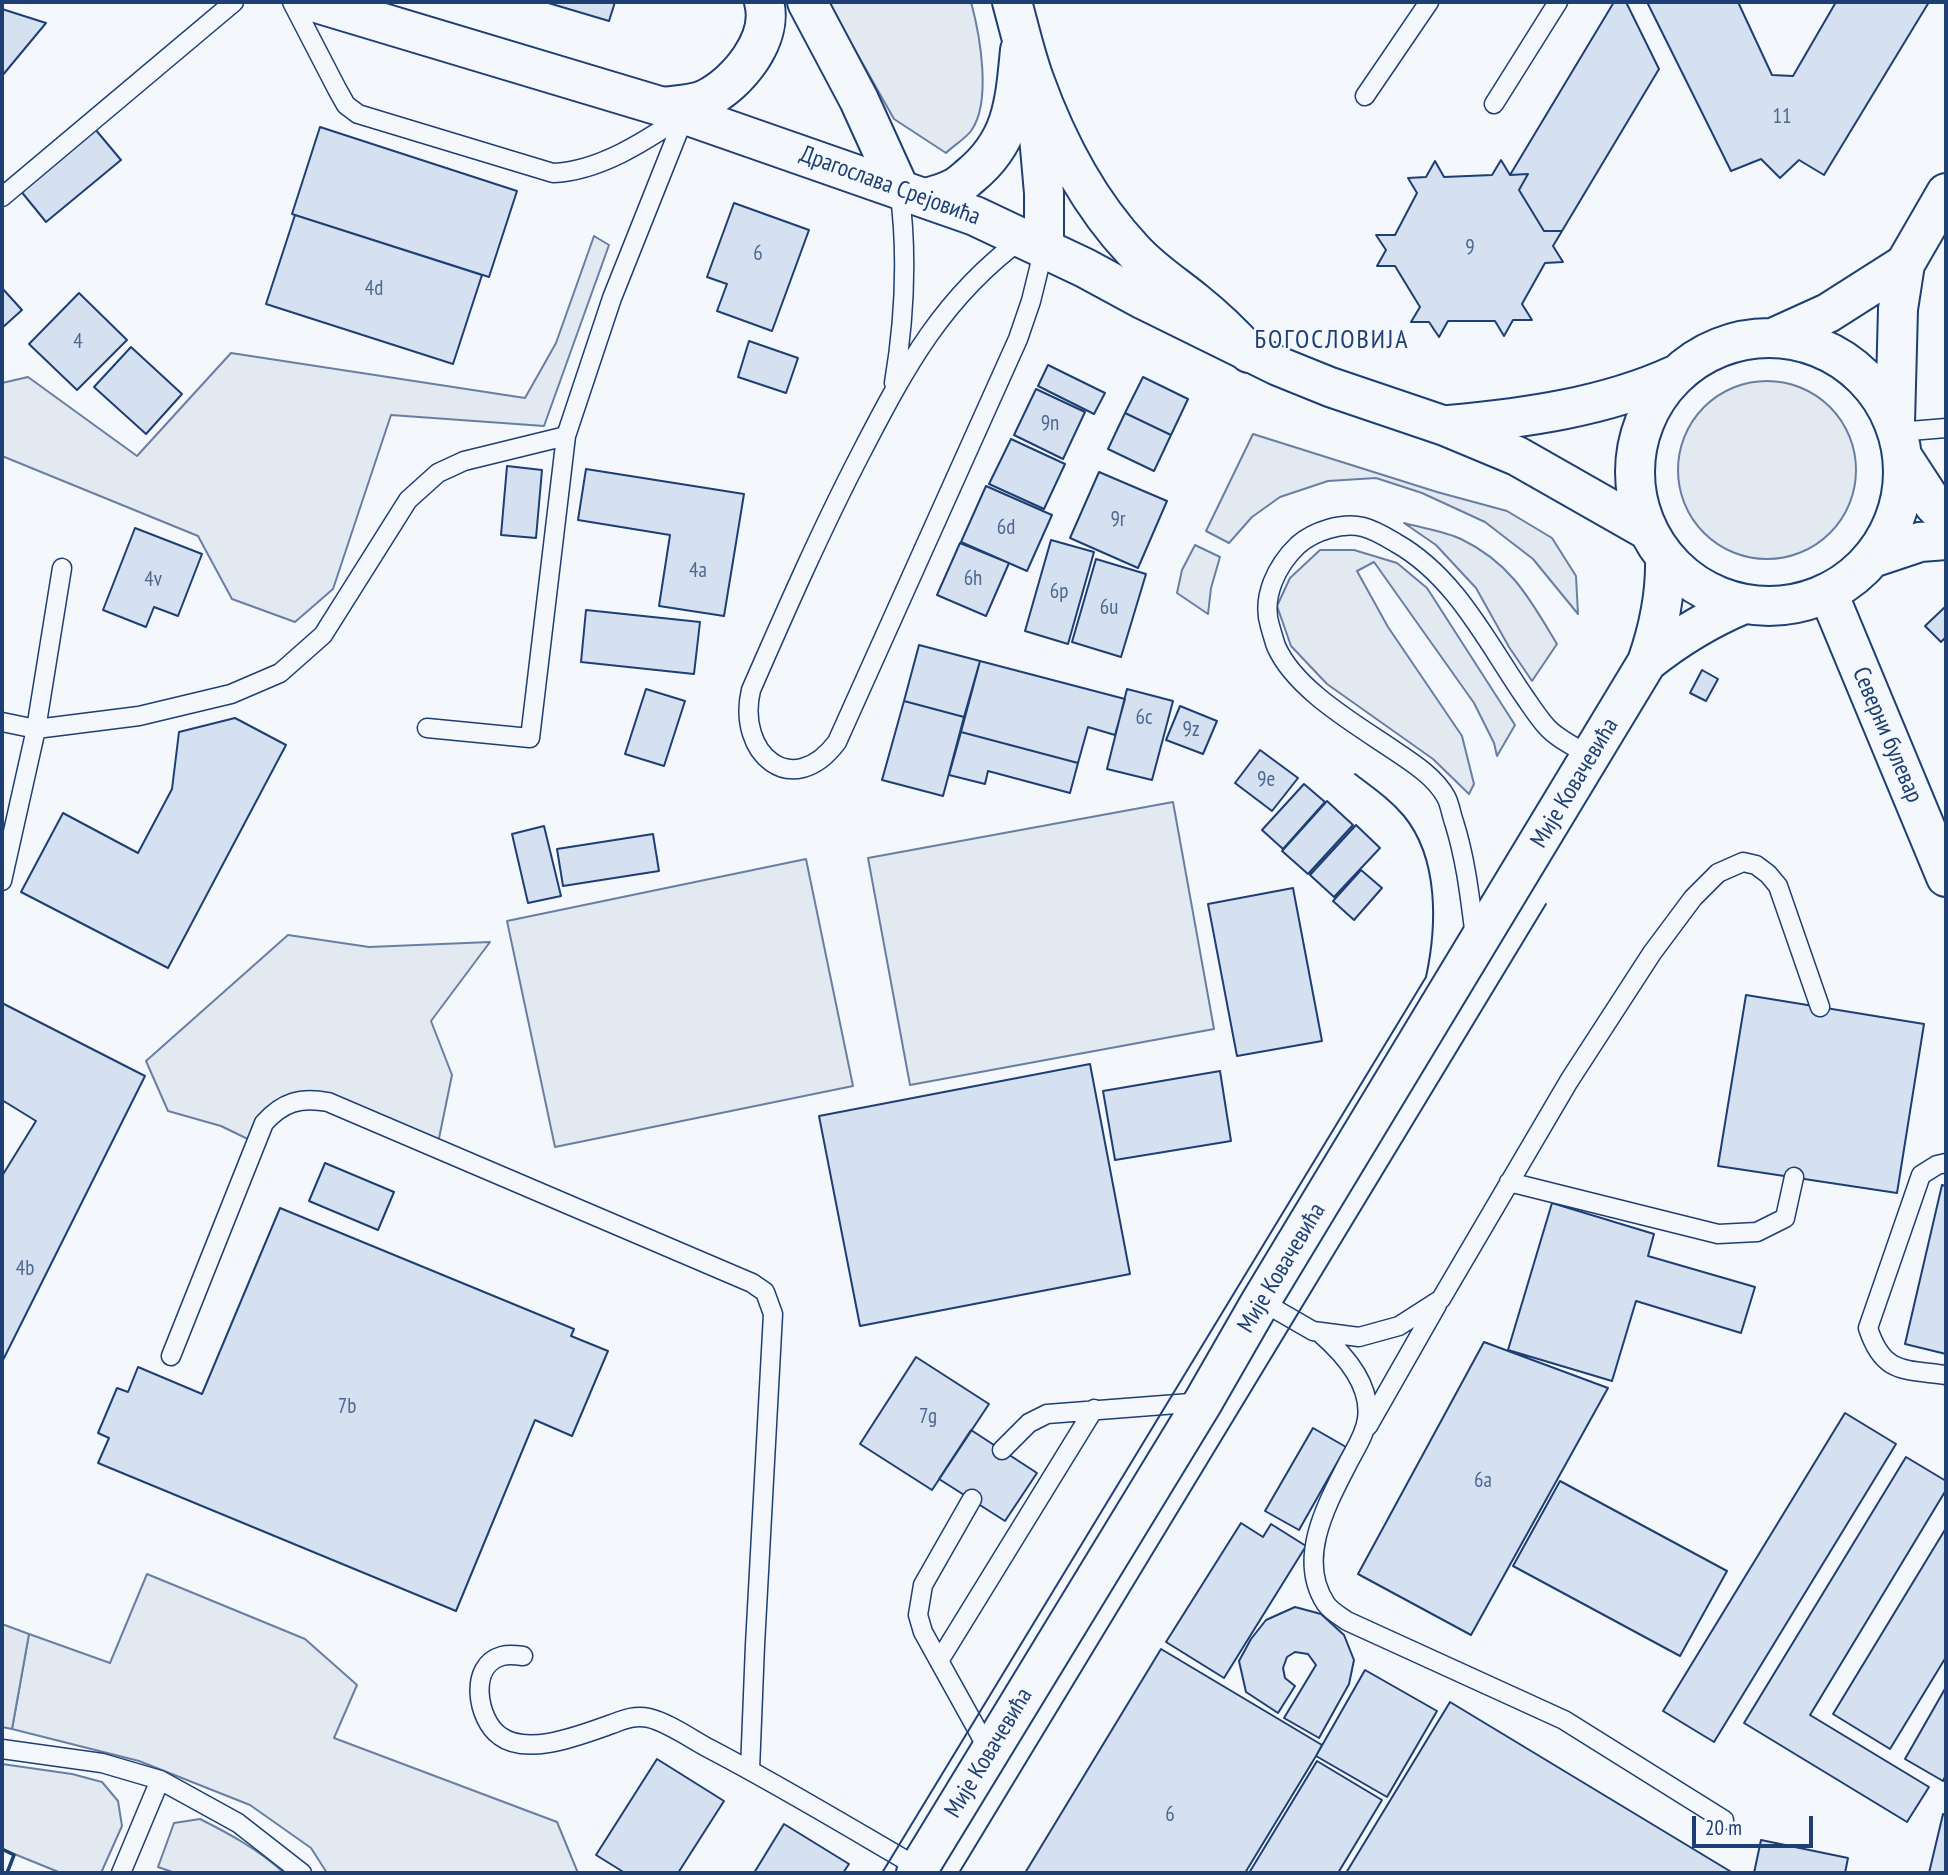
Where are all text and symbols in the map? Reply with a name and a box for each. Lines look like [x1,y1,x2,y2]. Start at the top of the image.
house number: 11 [1773,104,1791,130]
street label: Драгослава Срејовића [796,140,984,232]
house number: 9 [1465,235,1475,261]
house number: 6 [753,241,763,267]
house number: 4d [365,276,383,302]
district label: БОГОСЛОВИЈА [1256,325,1408,357]
house number: 4 [73,329,83,355]
house number: 9n [1041,411,1059,437]
house number: 9r [1110,507,1126,533]
house number: 6d [997,515,1015,541]
house number: 4a [689,558,707,584]
house number: 6h [964,566,982,592]
house number: 4v [144,567,162,593]
house number: 6p [1050,579,1068,605]
house number: 6u [1100,595,1118,621]
street label: Северни булевар [1846,663,1928,807]
house number: 6c [1136,705,1152,731]
street label: Мије Ковачевића [1525,713,1625,853]
house number: 9z [1182,717,1200,743]
house number: 9e [1257,767,1275,793]
street label: Мије Ковачевића [1232,1198,1332,1338]
house number: 4b [16,1256,34,1282]
house number: 7b [338,1394,356,1420]
house number: 7g [919,1404,937,1430]
house number: 6a [1474,1468,1492,1494]
street label: Мије Ковачевића [939,1683,1039,1823]
scale bar [1696,1801,1817,1845]
house number: 6 [1165,1802,1175,1828]
text: 20 m [1705,1814,1742,1841]

